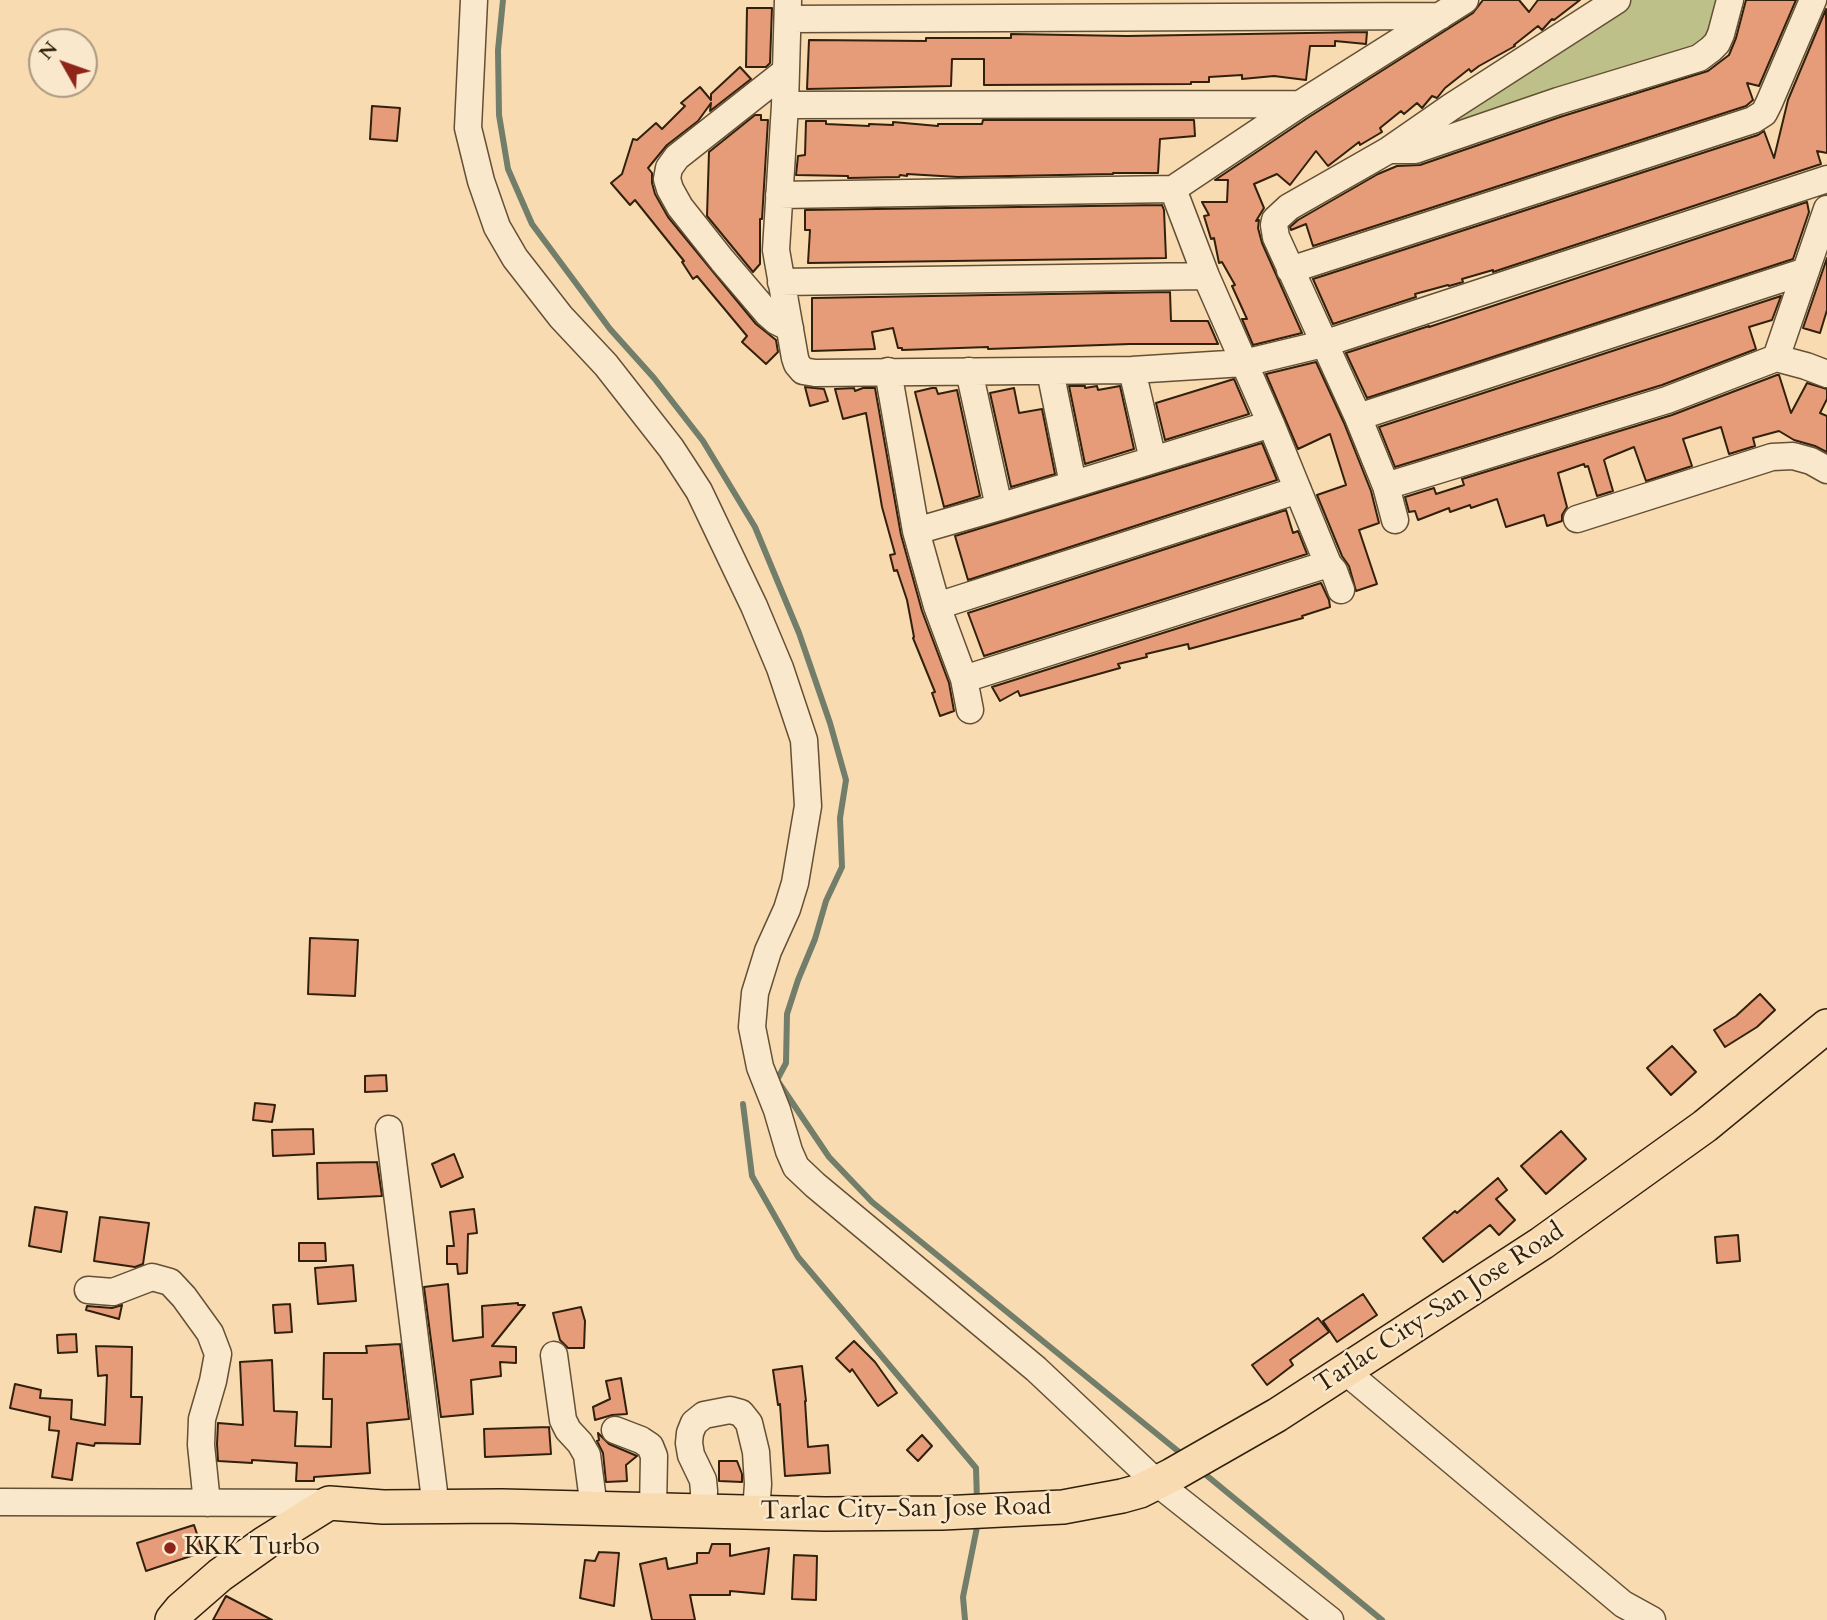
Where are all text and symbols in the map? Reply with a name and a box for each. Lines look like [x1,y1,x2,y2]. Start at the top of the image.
north arrow [28,28,98,98]
text: N [33,36,64,65]
street label: Tarlac City-San Jose Road [1310,1217,1570,1401]
street label: Tarlac City-San Jose Road [760,1492,1052,1528]
place label: KKK Turbo [184,1532,320,1564]
marker: KKK Turbo [162,1540,178,1556]

